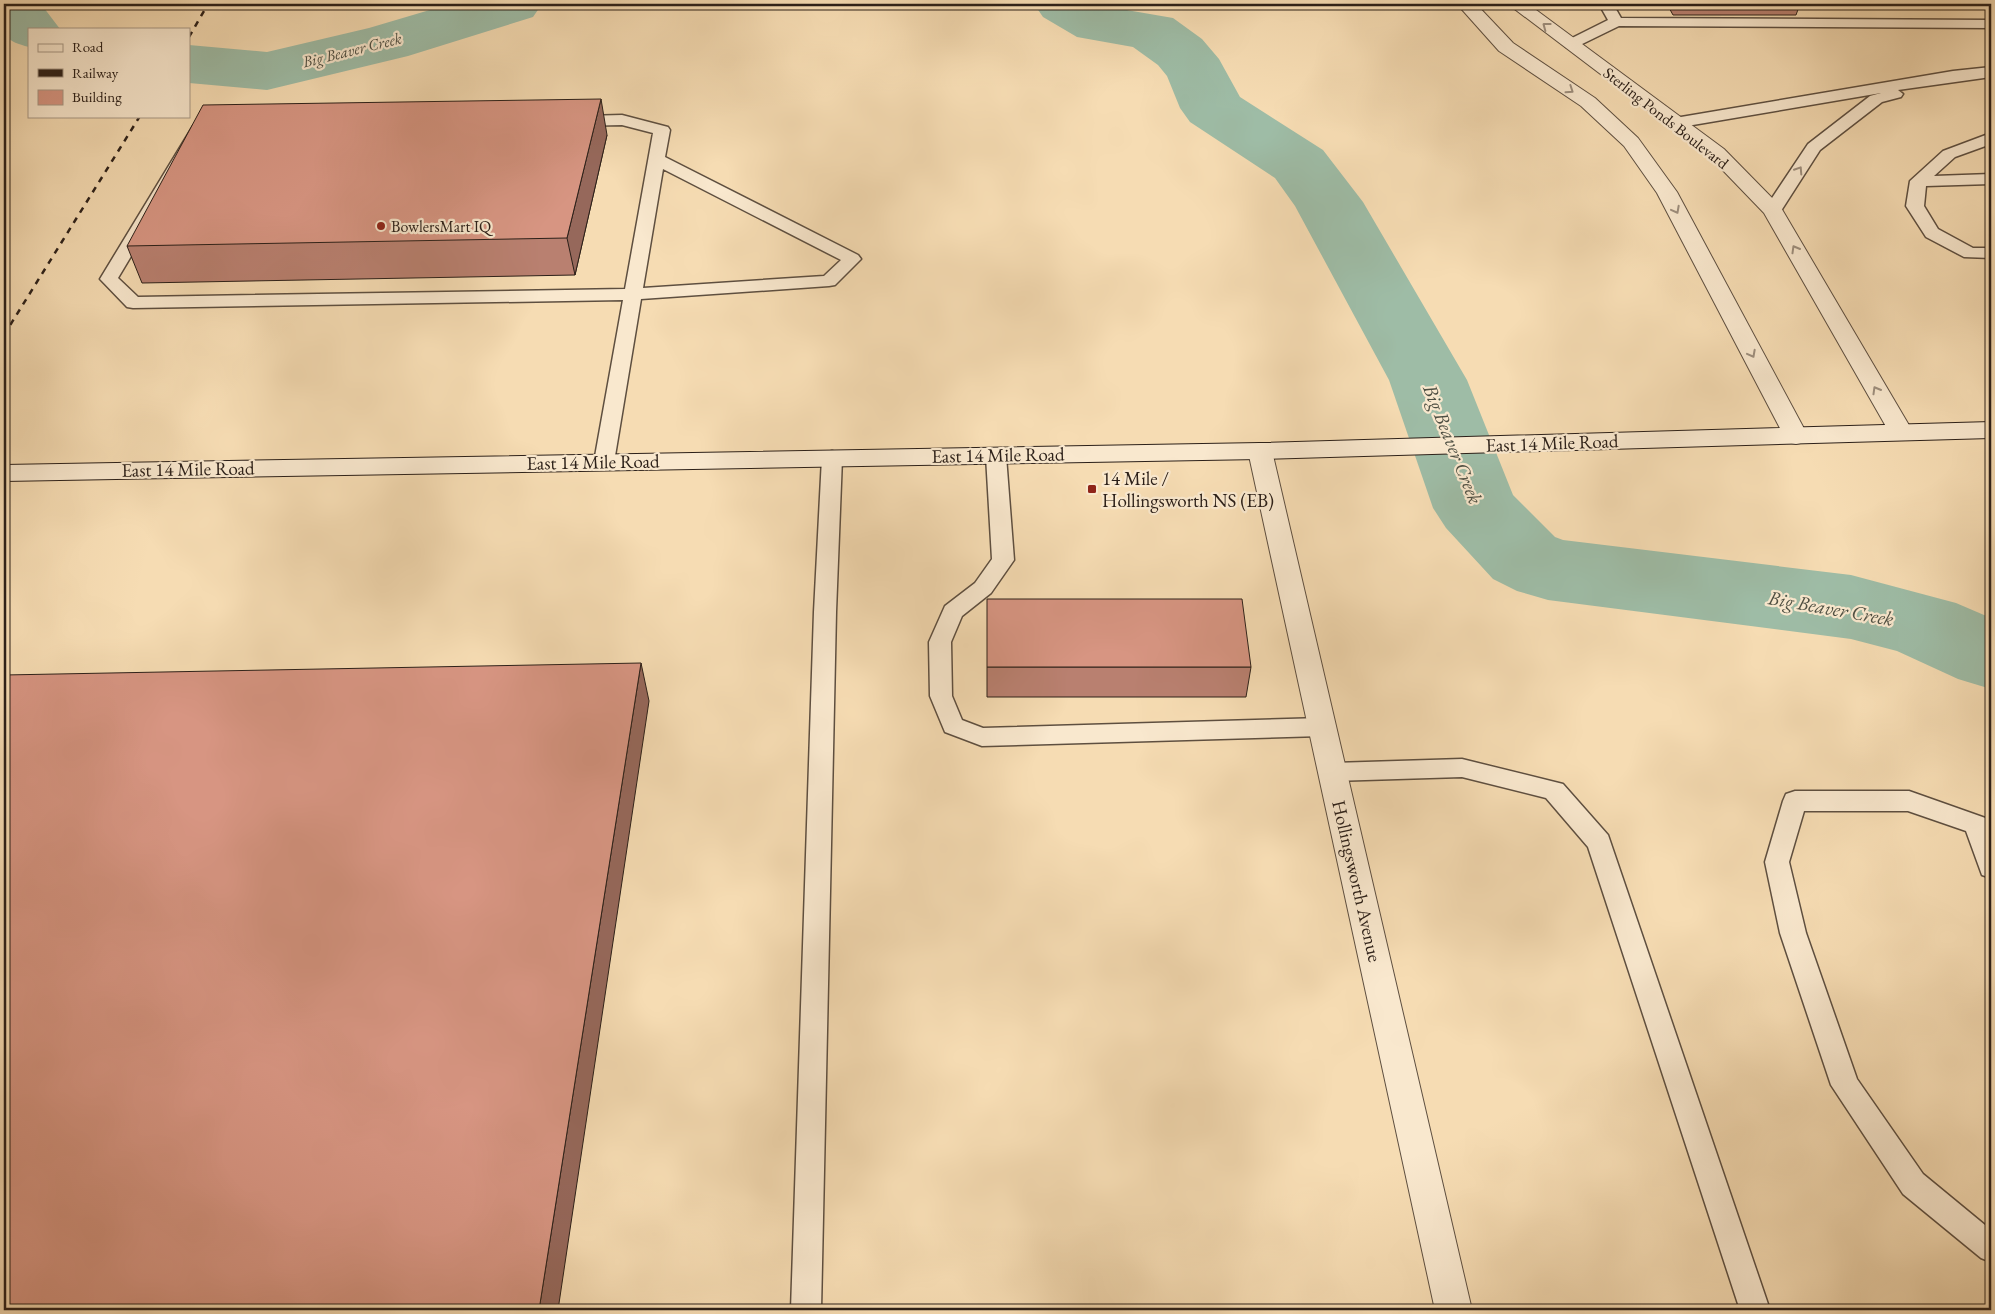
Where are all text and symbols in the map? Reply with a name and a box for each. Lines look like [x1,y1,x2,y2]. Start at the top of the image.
one-way arrow [1542,23,1552,32]
water label: Big Beaver Creek [299,27,404,73]
legend [28,28,190,118]
text: Road [72,37,104,56]
street label: Sterling Ponds Boulevard [1599,62,1734,174]
text: Railway [72,63,119,82]
one-way arrow [1565,84,1574,93]
text: Building [72,87,122,106]
one-way arrow [1793,166,1803,175]
one-way arrow [1670,205,1680,214]
place label: BowlersMart IQ [391,216,494,237]
marker: BowlersMart IQ [375,220,387,232]
one-way arrow [1791,246,1801,255]
one-way arrow [1746,349,1756,358]
water label: Big Beaver Creek [1417,379,1489,508]
one-way arrow [1873,386,1883,395]
street label: East 14 Mile Road [1485,428,1619,458]
street label: East 14 Mile Road [931,441,1065,469]
street label: East 14 Mile Road [526,448,660,476]
street label: East 14 Mile Road [121,455,255,483]
place label: 14 Mile / Hollingsworth NS (EB) [1102,466,1274,513]
marker: 14 Mile / Hollingsworth NS (EB) [1086,483,1098,495]
water label: Big Beaver Creek [1765,584,1896,632]
street label: Hollingsworth Avenue [1326,798,1388,964]

